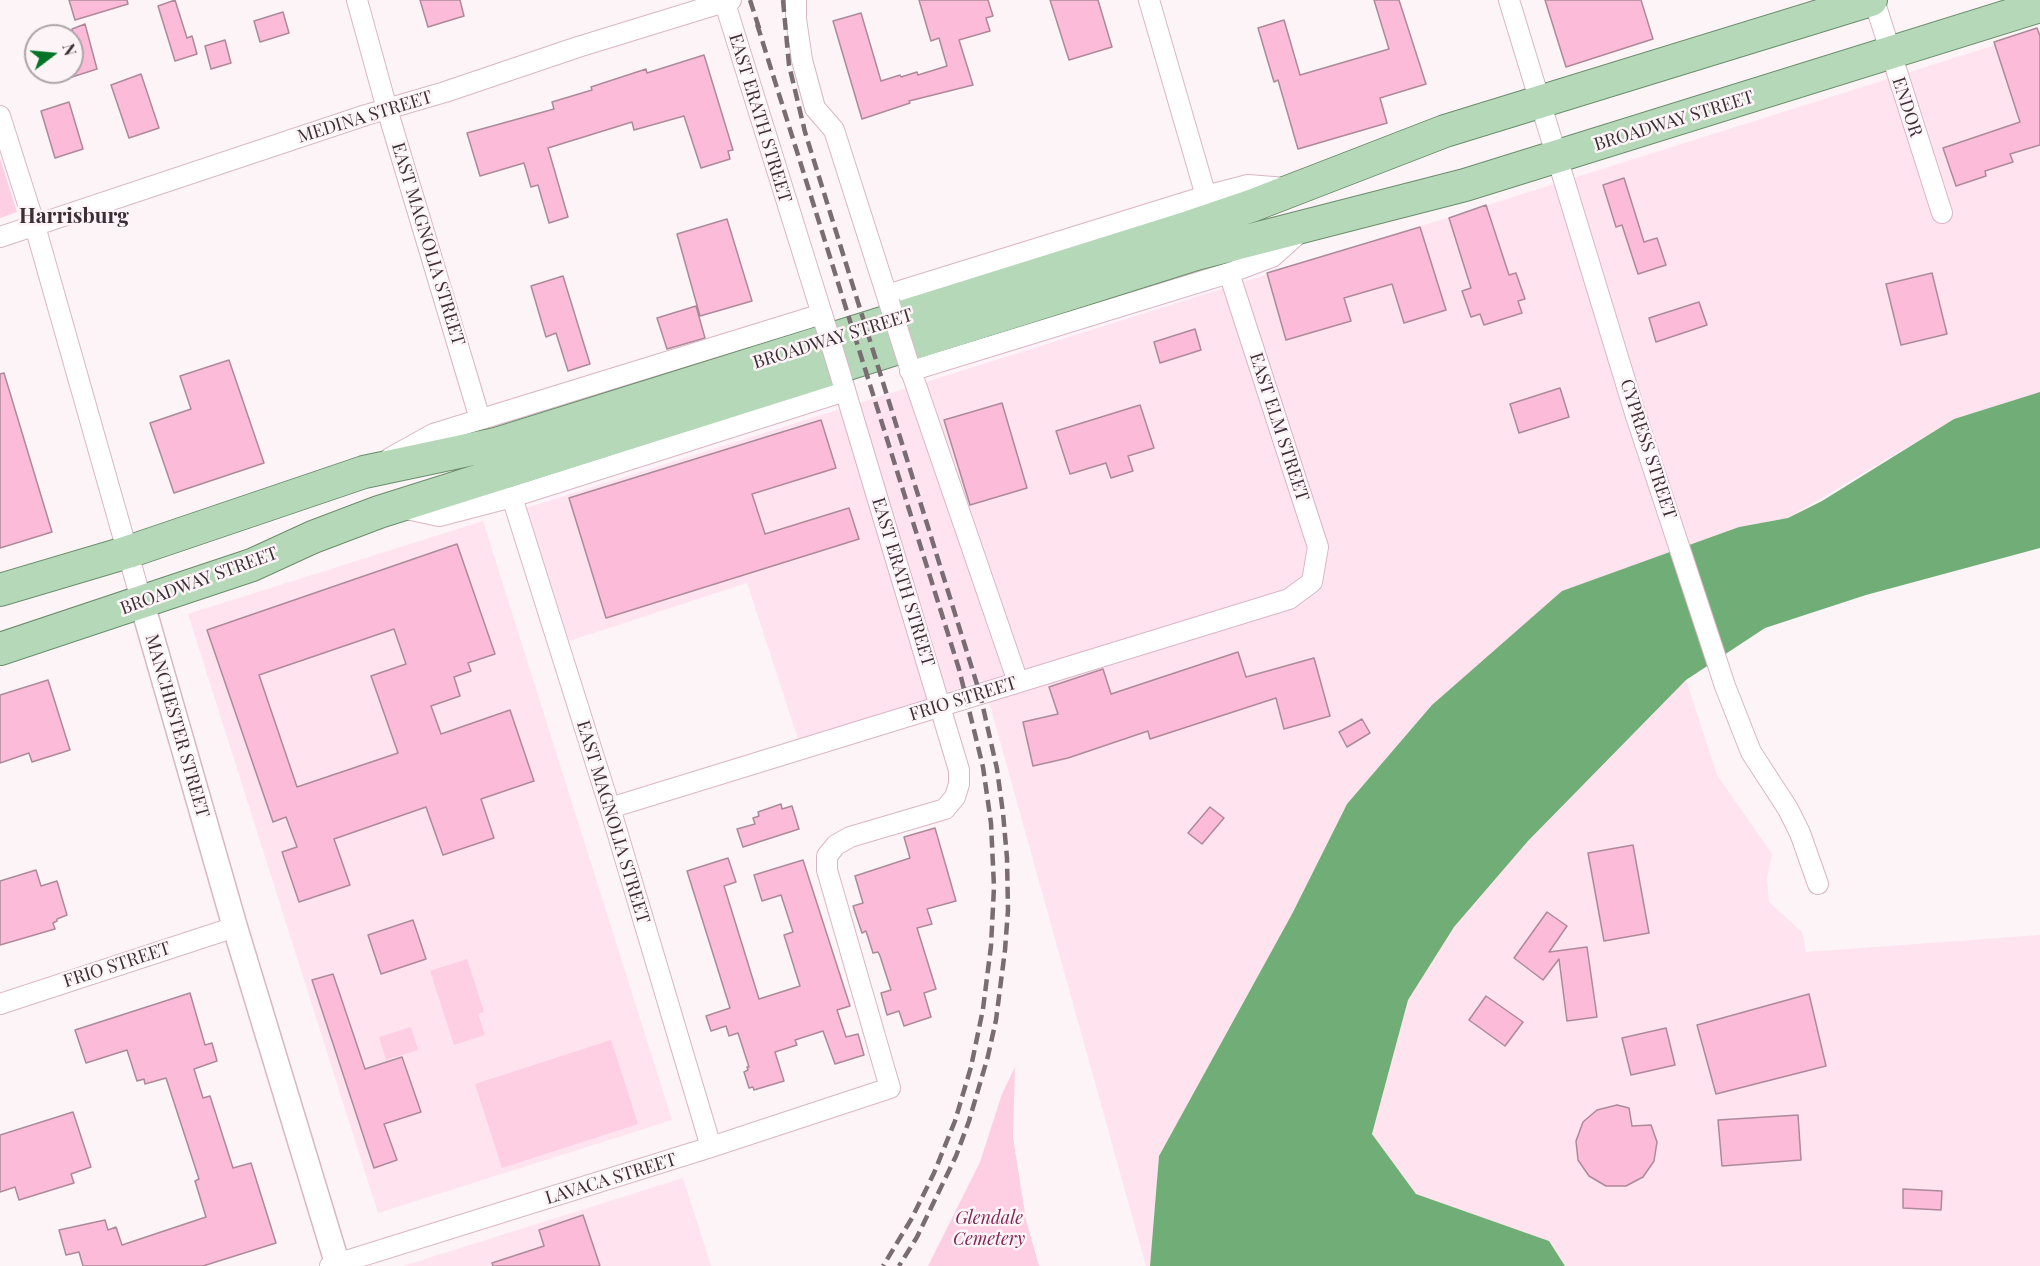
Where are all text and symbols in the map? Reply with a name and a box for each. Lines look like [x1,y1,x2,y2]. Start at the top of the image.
north arrow [24,24,84,84]
street label: EAST ERATH STREET [724,31,796,205]
text: N [58,41,82,58]
street label: ENDOR [1887,74,1927,140]
street label: MEDINA STREET [295,86,435,148]
street label: BROADWAY STREET [1591,86,1757,156]
street label: EAST MAGNOLIA STREET [387,140,469,348]
district label: Harrisburg [19,203,129,229]
street label: BROADWAY STREET [750,304,916,374]
street label: EAST ELM STREET [1245,350,1313,504]
street label: CYPRESS STREET [1615,376,1681,522]
street label: EAST ERATH STREET [867,495,939,669]
street label: BROADWAY STREET [117,542,281,620]
street label: MANCHESTER STREET [140,632,214,820]
street label: FRIO STREET [907,672,1019,726]
street label: EAST MAGNOLIA STREET [572,718,654,926]
street label: FRIO STREET [61,938,173,992]
street label: LAVACA STREET [543,1149,679,1209]
park label: Glendale Cemetery [953,1207,1025,1250]

